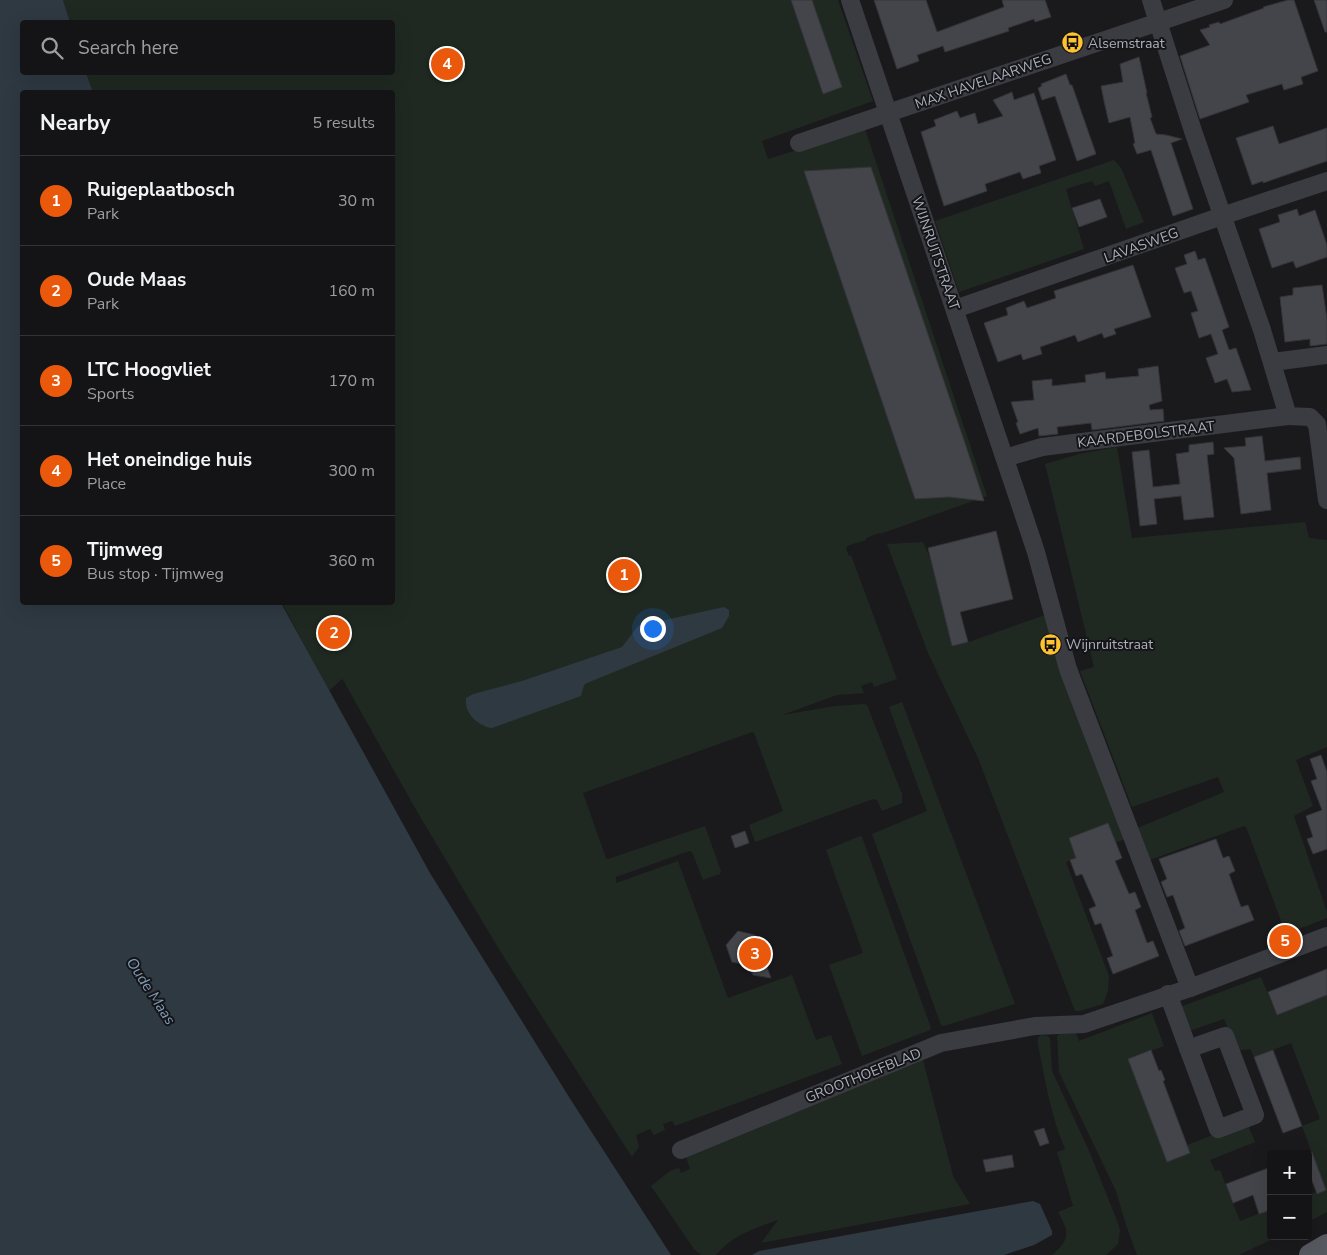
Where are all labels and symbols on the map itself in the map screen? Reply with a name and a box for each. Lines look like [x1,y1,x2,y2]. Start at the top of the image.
bus stop icon: Alsemstraat [1060,31,1084,55]
place label: Alsemstraat [1088,34,1165,53]
pin: 4 [431,45,463,83]
street label: MAX HAVELAARWEG [912,49,1054,114]
street label: WIJNRUITSTRAAT [907,194,964,313]
street label: LAVASWEG [1101,223,1181,268]
street label: KAARDEBOLSTRAAT [1076,417,1216,452]
pin: 1 [608,556,640,594]
pin: 2 [318,614,350,652]
your location [640,616,666,642]
bus stop icon: Wijnruitstraat [1038,632,1062,656]
place label: Wijnruitstraat [1066,635,1153,654]
pin: 5 [1269,922,1301,960]
pin: 3 [739,935,771,973]
water label: Oude Maas [122,953,180,1029]
street label: GROOTHOEFBLAD [802,1044,924,1107]

